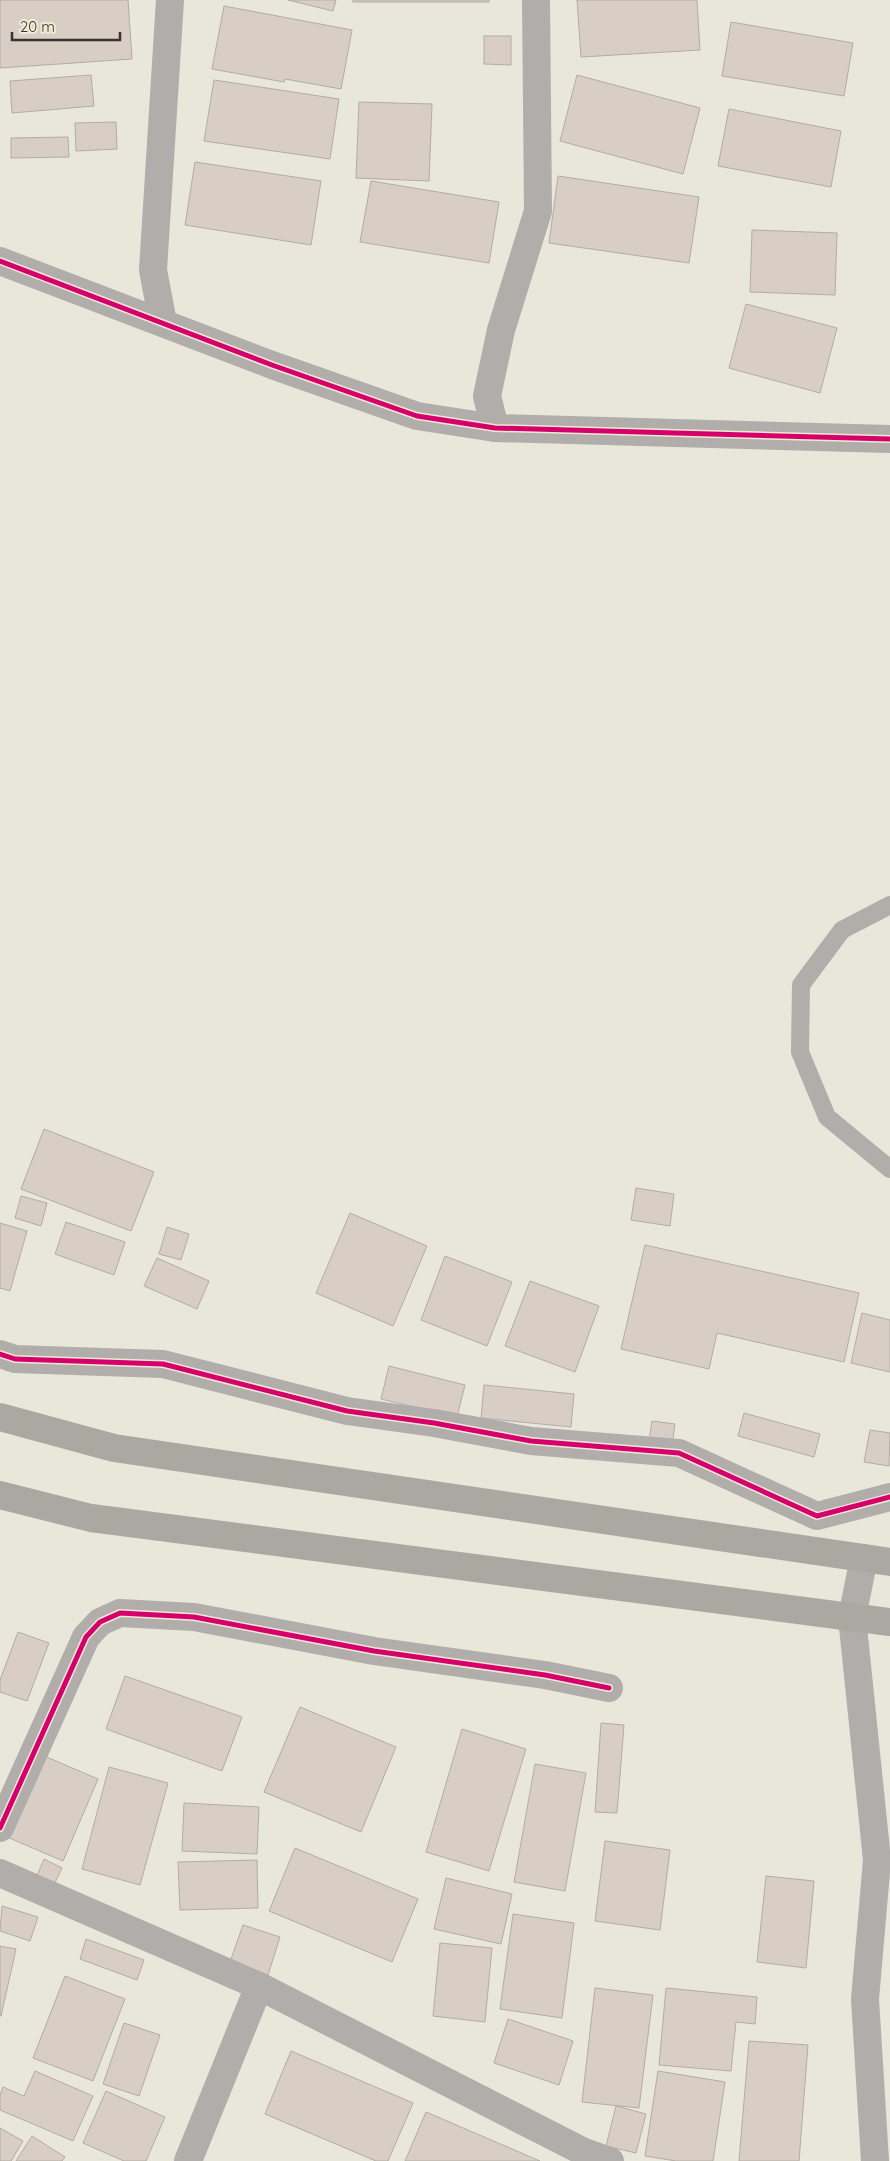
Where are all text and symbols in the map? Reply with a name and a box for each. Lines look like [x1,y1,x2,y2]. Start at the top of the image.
scale bar [12,10,120,42]
text: 20 m [20,17,55,36]

